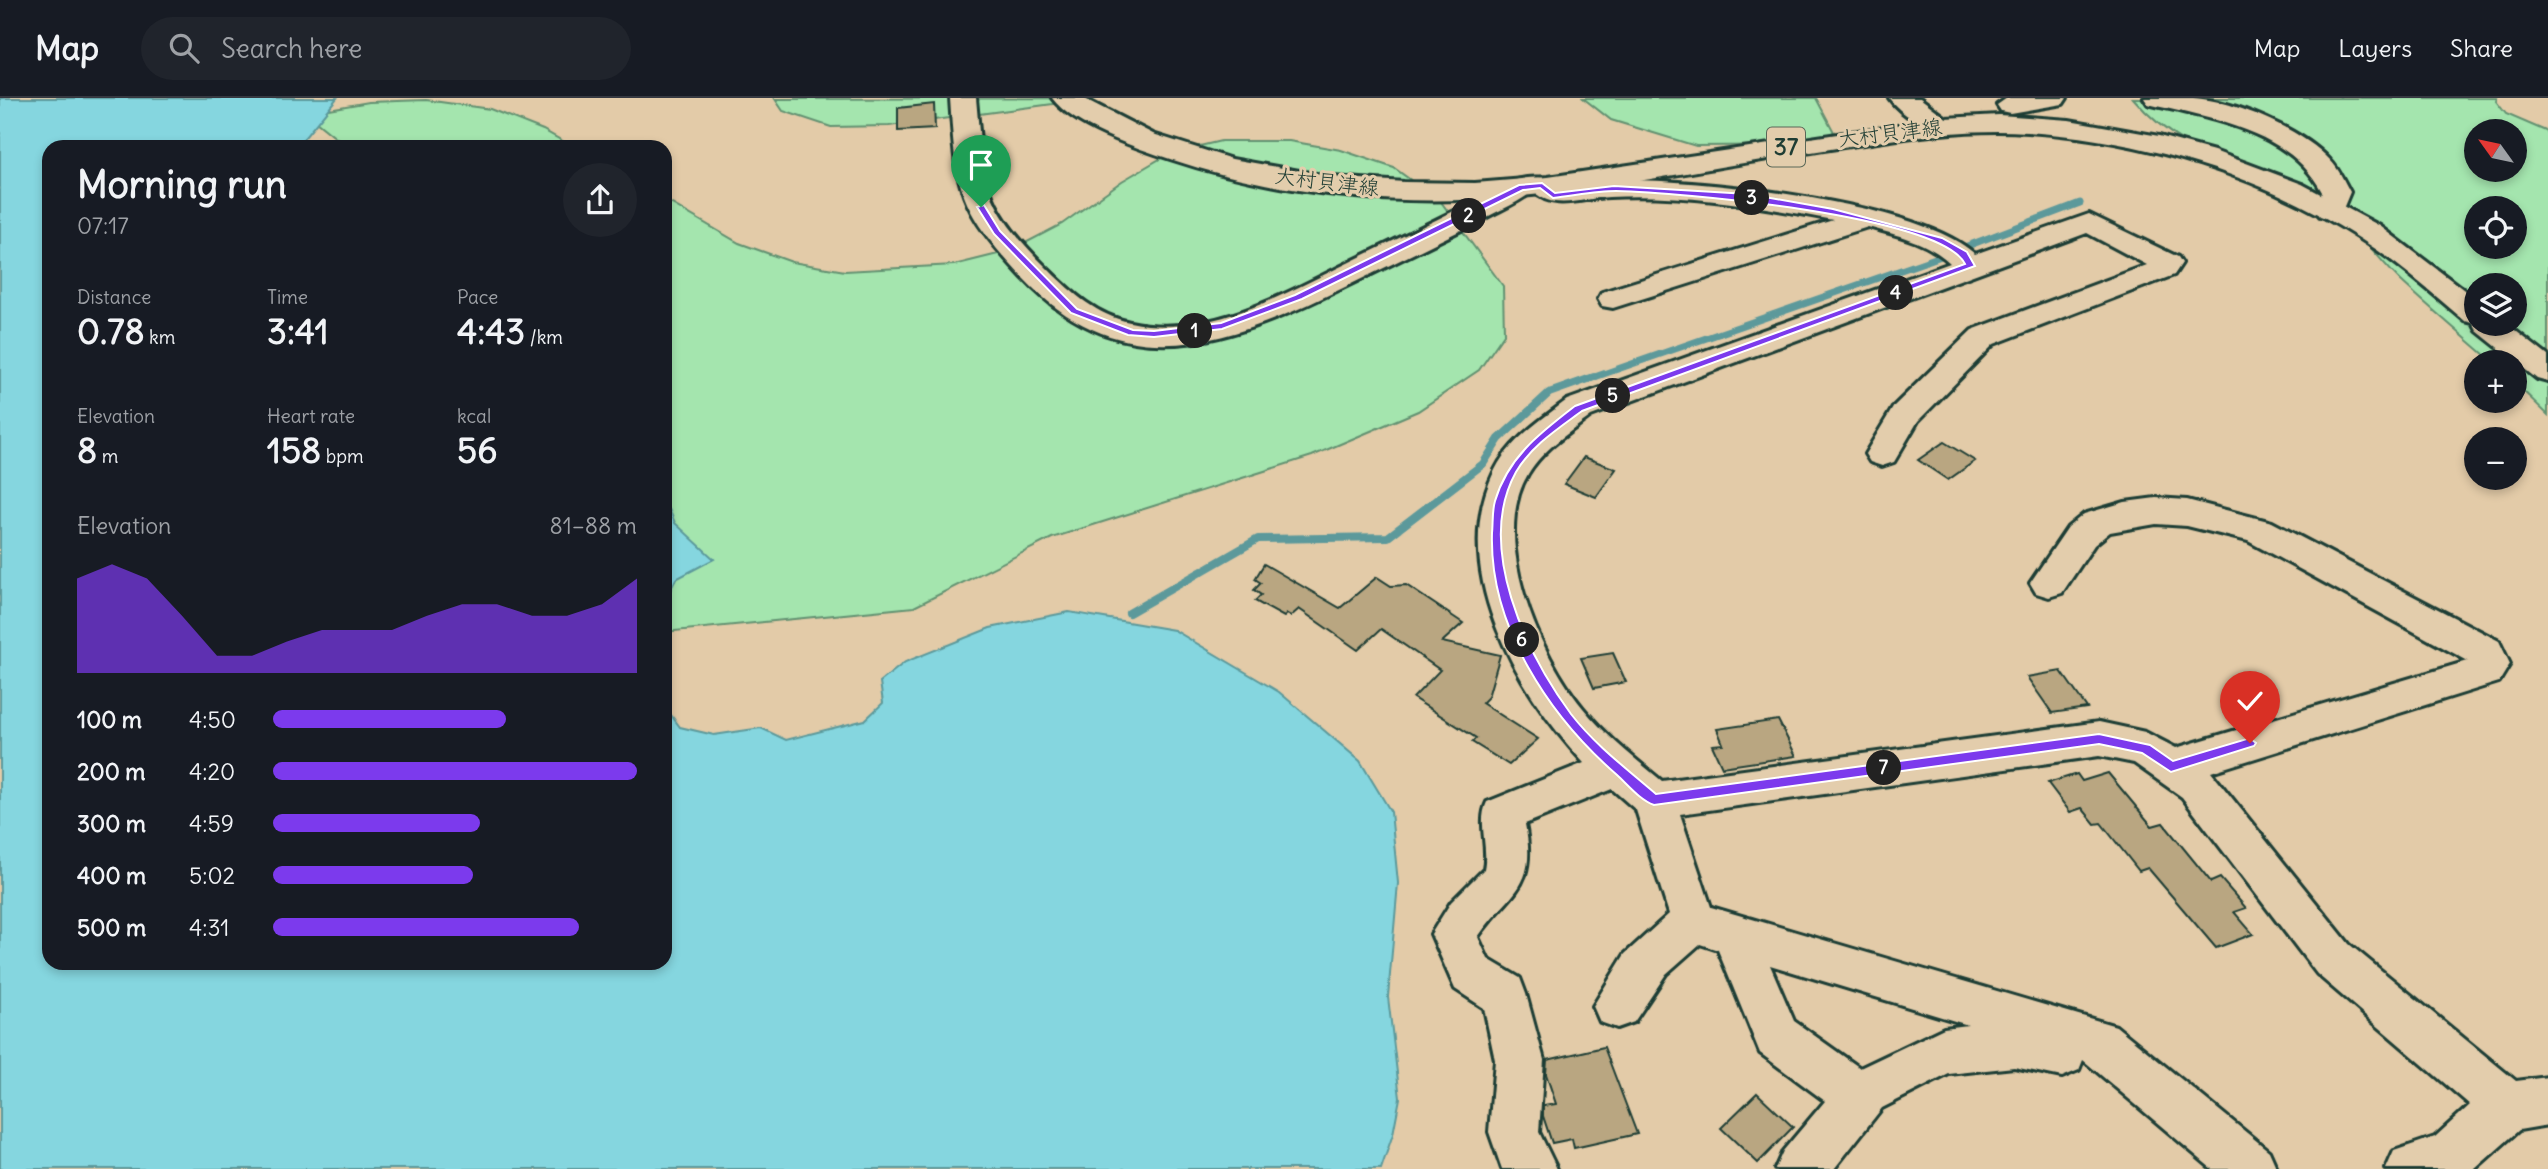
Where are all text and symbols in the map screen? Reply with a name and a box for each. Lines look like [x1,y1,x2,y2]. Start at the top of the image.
search box [141,17,631,80]
text: Map [35,27,99,69]
icon: search [165,29,203,67]
text: Search here [221,32,362,65]
text: Map [2254,33,2300,63]
text: Layers [2338,33,2412,63]
text: Share [2450,33,2513,63]
street label: 大村貝津線 [1836,113,1944,152]
north arrow [2464,119,2527,182]
map controls [2464,119,2527,490]
road number: 37 [1767,128,1805,166]
pin [951,135,1011,207]
icon: arrive [962,146,1000,184]
text: Morning run [77,161,287,208]
street label: 大村貝津線 [1273,162,1381,201]
button: share [563,163,637,237]
pin: 3 [1734,180,1770,216]
text: 3 [1746,185,1757,209]
button: locate [2464,196,2527,259]
pin: 2 [1452,198,1486,234]
text: 2 [1463,203,1474,227]
text: 07:17 [77,211,129,240]
button: layers [2464,273,2527,336]
pin: 4 [1878,276,1913,310]
text: 4 [1890,280,1901,304]
text: Distance [77,285,151,309]
text: Time [267,285,308,309]
text: Pace [457,285,498,309]
text: 0.78 [77,309,145,353]
text: 3:41 [267,309,329,353]
text: 4:43 [457,309,525,353]
pin: 1 [1178,314,1212,348]
text: 1 [1191,318,1198,342]
text: km [145,325,175,349]
text: /km [525,325,563,349]
button: + [2464,350,2527,413]
pin: 5 [1596,378,1630,414]
text: 5 [1607,383,1618,407]
text: Elevation [77,404,155,428]
text: Heart rate [267,404,355,428]
text: kcal [457,404,491,428]
button: − [2464,427,2527,490]
text: 8 [77,428,97,472]
text: 158 [267,428,321,472]
text: 56 [457,428,497,472]
text: m [97,444,118,468]
text: bpm [321,444,364,468]
text: Elevation [77,511,171,540]
text: 81–88 m [549,511,637,540]
pin: 6 [1504,622,1540,658]
text: 6 [1516,627,1527,651]
pin [2220,671,2280,743]
icon: check [2231,682,2269,720]
text: 100 m [77,705,142,734]
text: 4:50 [189,705,236,734]
pin: 7 [1867,750,1902,786]
text: 7 [1879,755,1888,779]
text: 200 m [77,757,146,786]
text: 4:20 [189,757,235,786]
text: 300 m [77,809,146,838]
text: 4:59 [189,809,234,838]
text: 400 m [77,861,146,890]
text: 5:02 [189,861,235,890]
text: 500 m [77,913,146,942]
text: 4:31 [189,913,229,942]

